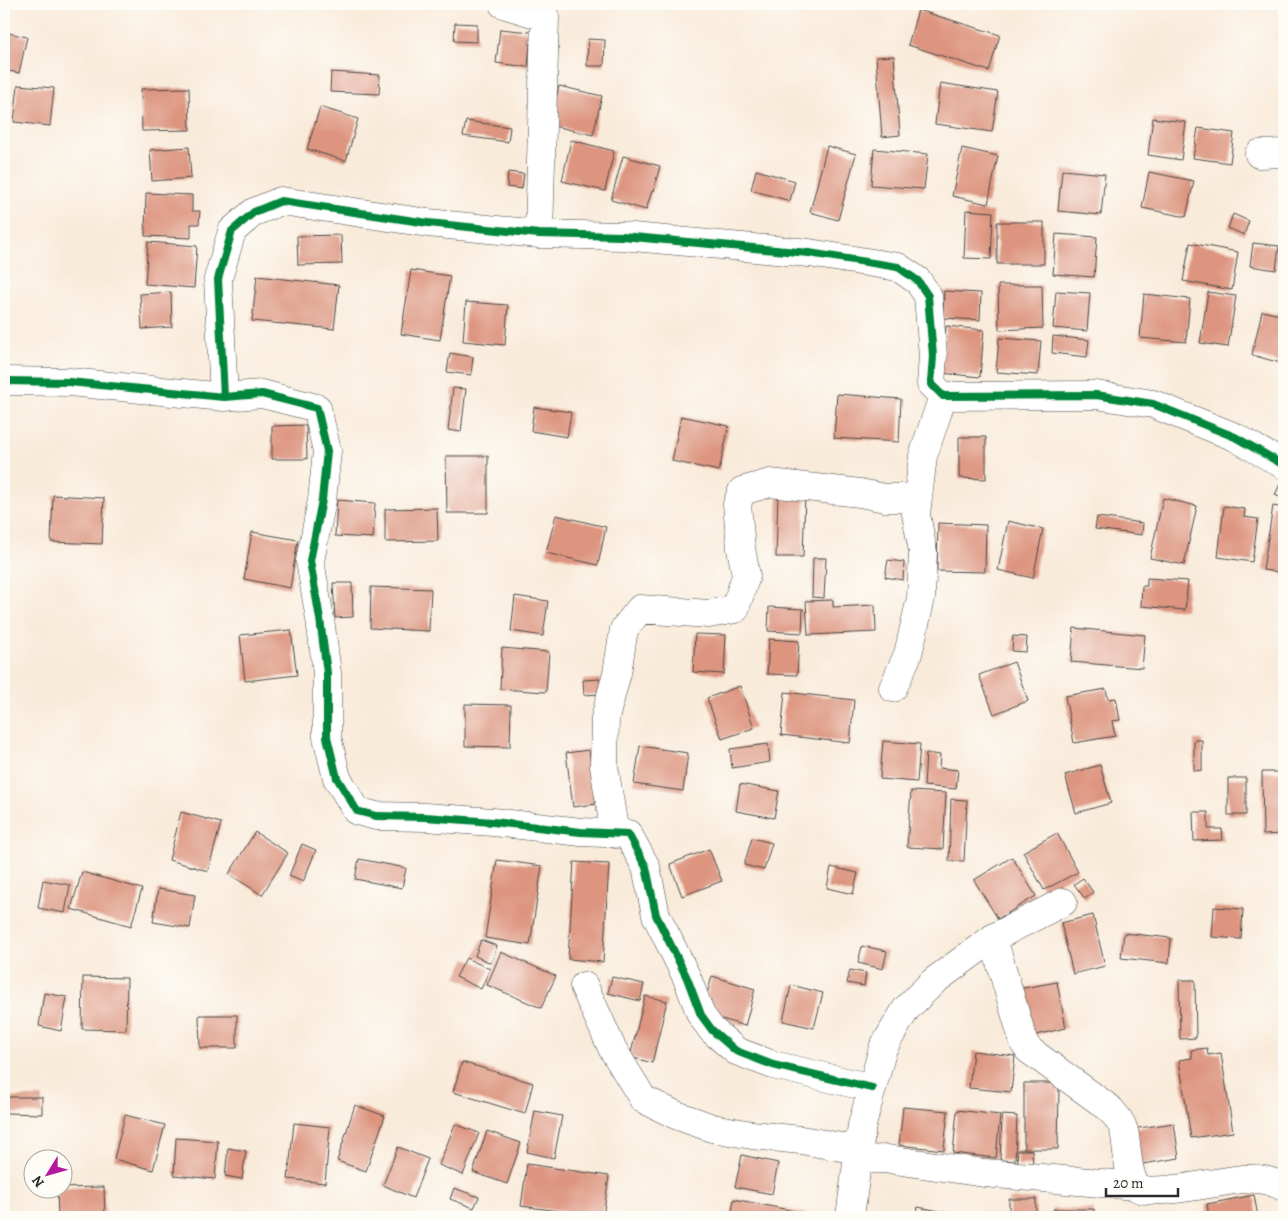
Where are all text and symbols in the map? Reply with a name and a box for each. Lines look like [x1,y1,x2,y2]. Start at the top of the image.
north arrow [22,1148,72,1198]
scale bar [1106,1166,1178,1198]
text: N [27,1172,49,1191]
text: 20 m [1113,1173,1144,1193]

